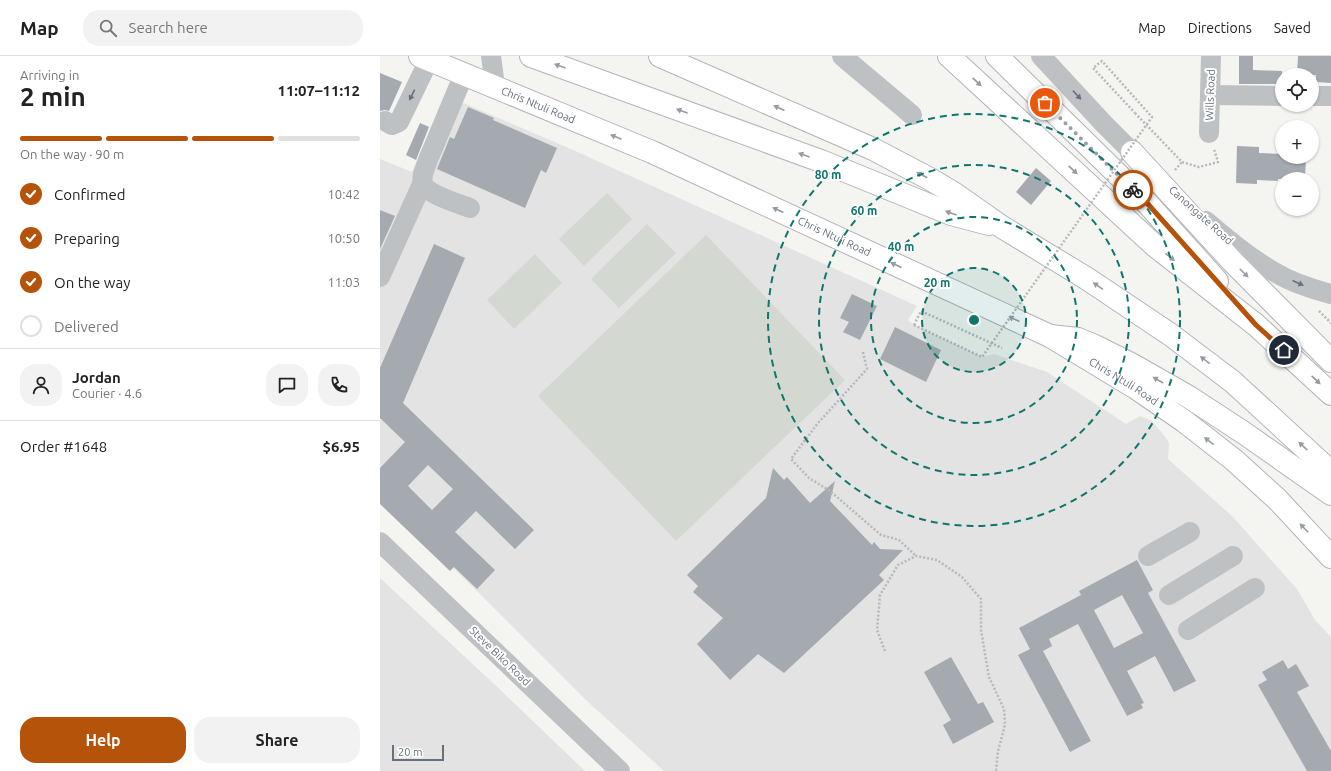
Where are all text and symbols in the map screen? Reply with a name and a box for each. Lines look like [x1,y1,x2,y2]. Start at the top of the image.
search box [83,10,363,46]
text: Map [20,17,59,39]
icon: search [97,17,119,39]
text: Search here [129,19,208,36]
text: Map [1138,20,1166,36]
text: Directions [1188,20,1252,36]
text: Saved [1274,20,1311,36]
one-way arrow [553,63,565,69]
text: Arriving in [20,68,79,82]
map controls [1275,68,1319,216]
button: locate [1275,68,1319,112]
street label: Wills Road [1203,69,1217,121]
one-way arrow [972,78,982,87]
text: 2 min [20,82,86,111]
text: 11:07–11:12 [277,82,360,99]
street label: Chris Ntuli Road [499,84,577,126]
pin [1028,86,1062,120]
one-way arrow [409,90,415,101]
one-way arrow [1072,90,1082,100]
icon: bag [1034,92,1056,114]
one-way arrow [773,105,785,111]
one-way arrow [675,107,687,113]
button: + [1275,120,1319,164]
one-way arrow [610,134,621,140]
text: On the way · 90 m [20,147,124,161]
one-way arrow [797,152,809,158]
one-way arrow [1068,166,1078,175]
text: 80 m [815,168,841,181]
courier [1113,170,1153,210]
one-way arrow [917,172,928,178]
button: − [1275,172,1319,216]
icon: bike [1122,179,1144,201]
icon: check [20,183,42,205]
street label: Canongate Road [1167,183,1235,247]
text: Confirmed [54,186,126,203]
text: 10:42 [327,187,360,201]
text: 60 m [851,204,877,217]
one-way arrow [773,207,784,213]
one-way arrow [944,210,956,216]
street label: Chris Ntuli Road [796,214,873,258]
icon: check [20,227,42,249]
text: Preparing [54,230,120,247]
text: 10:50 [327,231,360,245]
text: 40 m [888,240,914,253]
one-way arrow [1164,253,1175,262]
one-way arrow [891,262,902,268]
one-way arrow [1239,268,1249,278]
icon: check [20,271,42,293]
text: On the way [54,274,130,291]
text: 11:03 [327,275,360,289]
text: 20 m [924,276,950,289]
one-way arrow [1292,280,1303,286]
one-way arrow [1093,282,1103,290]
centre of rings [967,313,981,327]
one-way arrow [1009,316,1020,322]
text: Delivered [54,318,119,335]
pin [1267,333,1301,367]
icon: home [1273,339,1295,361]
street label: Chris Ntuli Road [1087,355,1160,407]
one-way arrow [1199,356,1210,364]
button: person [20,364,62,406]
button: chat [266,364,308,406]
button: phone [318,364,360,406]
text: Jordan [72,369,121,386]
one-way arrow [1311,375,1321,385]
one-way arrow [1153,376,1164,383]
text: Courier · 4.6 [72,386,142,400]
one-way arrow [1203,436,1214,445]
text: Order #1648 [20,438,107,455]
text: $6.95 [322,438,360,455]
one-way arrow [1298,441,1308,450]
one-way arrow [1300,523,1309,533]
street label: Steve Biko Road [467,624,533,688]
button: Help [20,717,186,763]
button: Share [194,717,360,763]
scale bar [392,743,444,762]
text: 20 m [398,746,422,758]

